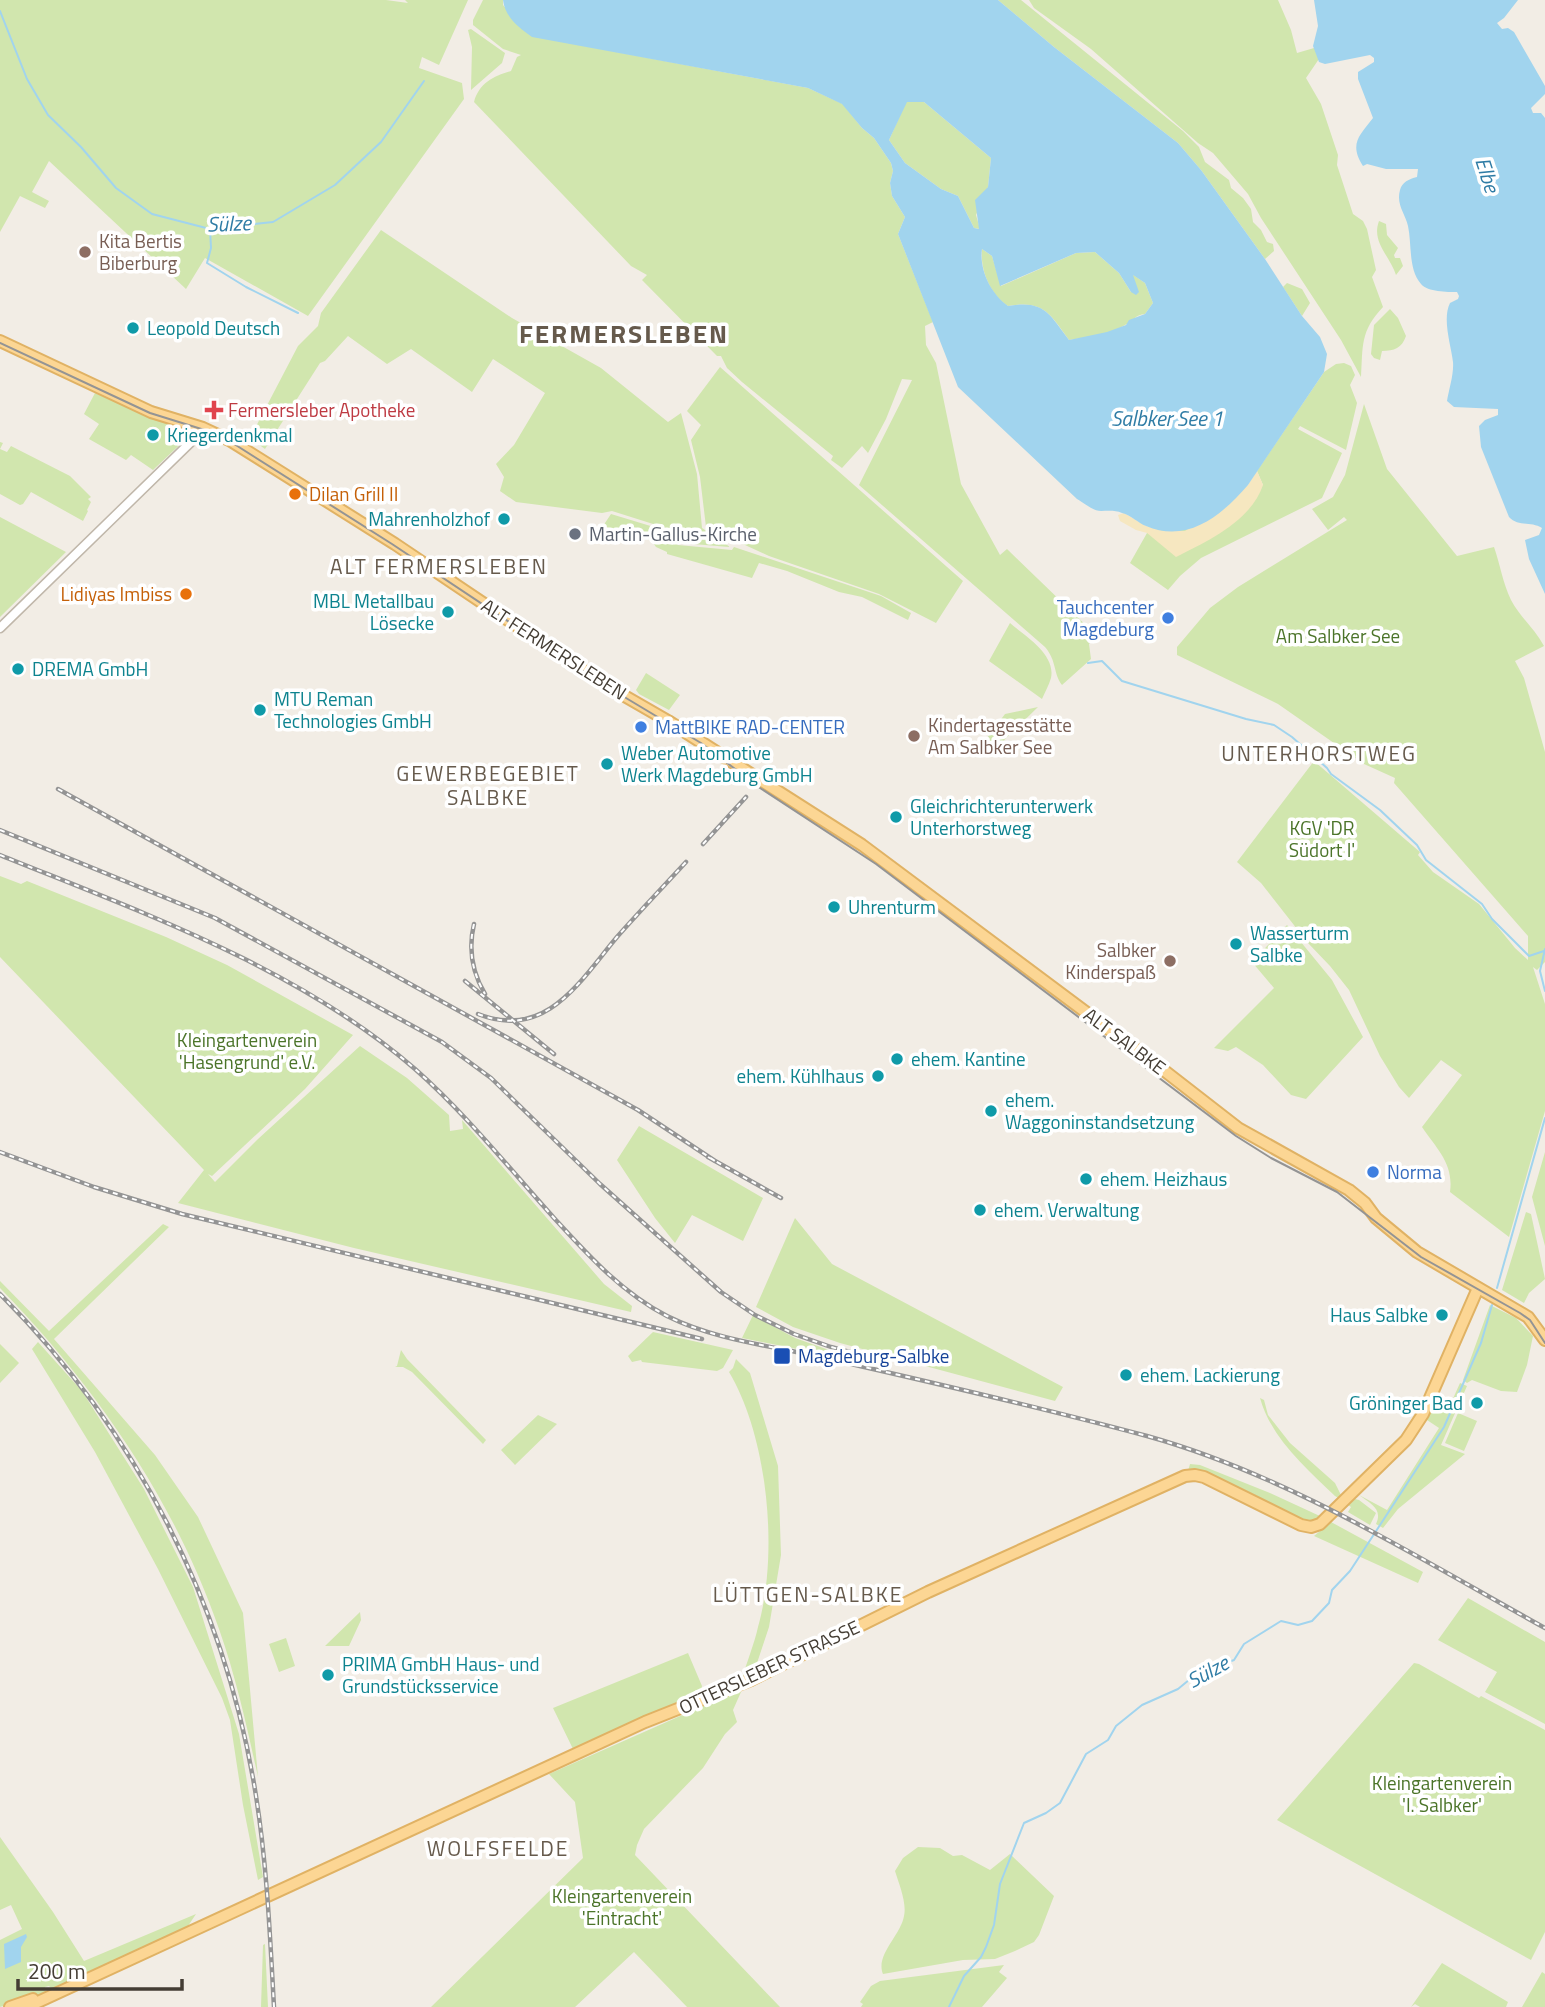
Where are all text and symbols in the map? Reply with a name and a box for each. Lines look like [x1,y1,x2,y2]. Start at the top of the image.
water label: Elbe [1467,153,1509,198]
water label: Sülze [207,206,253,240]
place label: Kita Bertis Biberburg [99,226,182,277]
marker: Kita Bertis Biberburg [77,244,93,260]
place label: Leopold Deutsch [147,313,280,342]
district label: FERMERSLEBEN [519,314,729,353]
marker: Leopold Deutsch [125,320,141,336]
place label: Fermersleber Apotheke [228,395,415,424]
marker: Fermersleber Apotheke [206,402,222,418]
water label: Salbker See 1 [1111,402,1223,434]
place label: Kriegerdenkmal [167,420,293,449]
marker: Kriegerdenkmal [145,427,161,443]
place label: Dilan Grill II [309,479,398,508]
marker: Dilan Grill II [287,486,303,502]
place label: Mahrenholzhof [368,504,491,533]
marker: Mahrenholzhof [496,511,512,527]
place label: Martin-Gallus-Kirche [589,519,757,548]
marker: Martin-Gallus-Kirche [567,526,583,542]
district label: ALT FERMERSLEBEN [330,550,548,582]
place label: Lidiyas Imbiss [61,579,172,608]
marker: Lidiyas Imbiss [178,586,194,602]
place label: MBL Metallbau Lösecke [313,586,434,637]
street label: ALT FERMERSLEBEN [476,591,633,707]
place label: Tauchcenter Magdeburg [1057,592,1154,643]
marker: MBL Metallbau Lösecke [440,604,456,620]
marker: Tauchcenter Magdeburg [1160,610,1176,626]
park label: Am Salbker See [1276,621,1400,650]
place label: DREMA GmbH [32,654,148,683]
marker: DREMA GmbH [10,661,26,677]
place label: MTU Reman Technologies GmbH [274,684,432,735]
marker: MTU Reman Technologies GmbH [252,702,268,718]
place label: Kindertagesstätte Am Salbker See [928,710,1072,761]
place label: MattBIKE RAD-CENTER [655,712,845,741]
marker: MattBIKE RAD-CENTER [633,719,649,735]
marker: Kindertagesstätte Am Salbker See [906,728,922,744]
district label: UNTERHORSTWEG [1221,737,1417,769]
place label: Weber Automotive Werk Magdeburg GmbH [621,738,813,789]
marker: Weber Automotive Werk Magdeburg GmbH [599,756,615,772]
district label: GEWERBEGEBIET SALBKE [396,757,580,813]
place label: Gleichrichterunterwerk Unterhorstweg [910,791,1093,842]
marker: Gleichrichterunterwerk Unterhorstweg [888,809,904,825]
park label: KGV 'DR Südort I' [1289,813,1355,864]
place label: Uhrenturm [848,892,936,921]
marker: Uhrenturm [826,899,842,915]
place label: Wasserturm Salbke [1250,918,1349,969]
place label: Salbker Kinderspaß [1065,935,1156,986]
marker: Wasserturm Salbke [1228,936,1244,952]
marker: Salbker Kinderspaß [1162,953,1178,969]
street label: ALT SALBKE [1078,1000,1173,1081]
park label: Kleingartenverein 'Hasengrund' e.V. [177,1025,317,1076]
place label: ehem. Kantine [911,1044,1026,1073]
marker: ehem. Kantine [889,1051,905,1067]
place label: ehem. Kühlhaus [737,1061,864,1090]
marker: ehem. Kühlhaus [870,1068,886,1084]
place label: ehem. Waggoninstandsetzung [1005,1085,1194,1136]
marker: ehem. Waggoninstandsetzung [983,1103,999,1119]
place label: Norma [1387,1157,1442,1186]
place label: ehem. Heizhaus [1100,1164,1228,1193]
marker: Norma [1365,1164,1381,1180]
marker: ehem. Heizhaus [1078,1171,1094,1187]
place label: ehem. Verwaltung [994,1195,1139,1224]
marker: ehem. Verwaltung [972,1202,988,1218]
place label: Haus Salbke [1330,1300,1428,1329]
marker: Haus Salbke [1434,1307,1450,1323]
place label: Magdeburg-Salbke [798,1341,949,1370]
marker: Magdeburg-Salbke [772,1346,792,1366]
place label: ehem. Lackierung [1140,1360,1280,1389]
marker: ehem. Lackierung [1118,1367,1134,1383]
place label: Gröninger Bad [1349,1388,1463,1417]
marker: Gröninger Bad [1469,1395,1485,1411]
district label: LÜTTGEN-SALBKE [713,1578,903,1610]
street label: OTTERSLEBER STRASSE [674,1612,864,1721]
water label: Sülze [1181,1646,1236,1696]
place label: PRIMA GmbH Haus- und Grundstücksservice [342,1649,540,1700]
marker: PRIMA GmbH Haus- und Grundstücksservice [320,1667,336,1683]
park label: Kleingartenverein 'I. Salbker' [1372,1768,1512,1819]
district label: WOLFSFELDE [427,1832,569,1864]
park label: Kleingartenverein 'Eintracht' [552,1881,692,1932]
scale bar [18,1948,182,1992]
text: 200 m [28,1955,85,1987]

